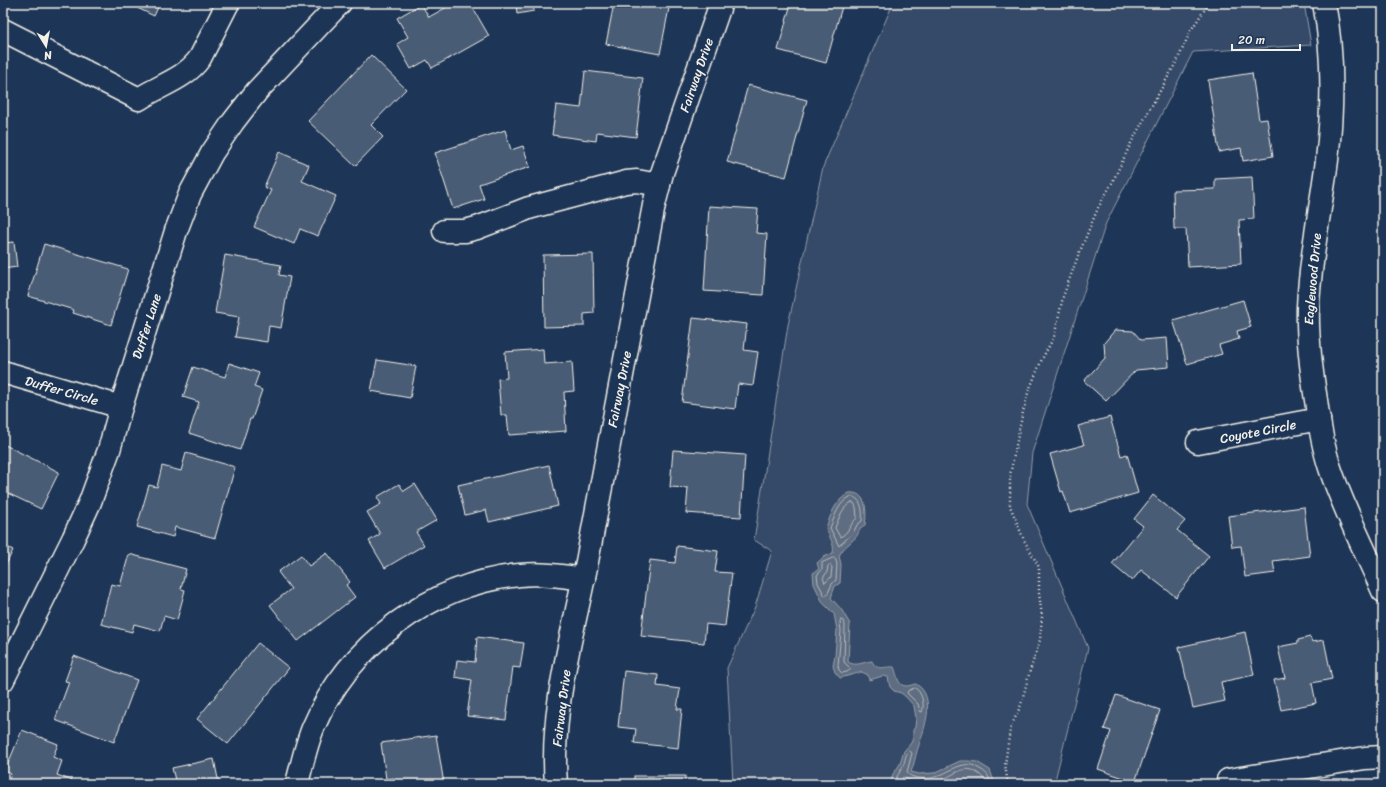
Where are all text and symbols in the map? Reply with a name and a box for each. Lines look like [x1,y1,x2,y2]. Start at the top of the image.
north arrow [26,26,66,66]
scale bar [1232,26,1300,52]
text: 20 m [1238,29,1265,51]
street label: Fairway Drive [673,34,720,116]
text: N [42,45,54,65]
street label: Eaglewood Drive [1297,232,1328,326]
street label: Duffer Lane [125,290,168,362]
street label: Fairway Drive [601,349,638,429]
street label: Duffer Circle [22,369,102,412]
street label: Coyote Circle [1218,413,1299,450]
street label: Fairway Drive [545,668,578,748]

